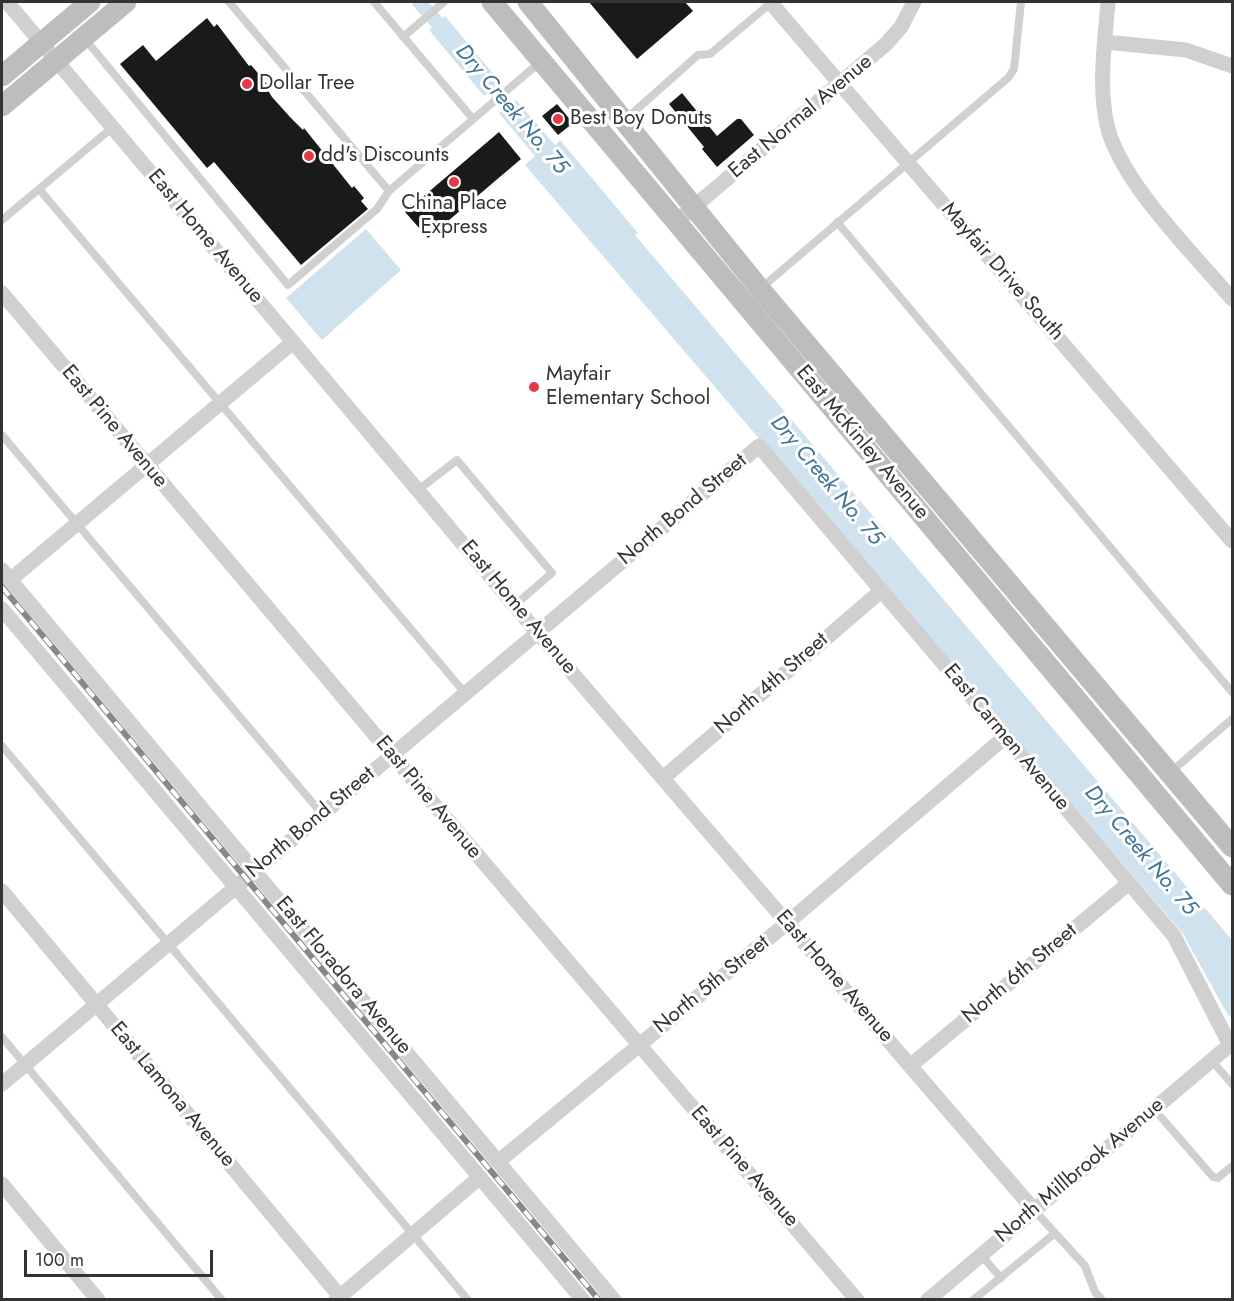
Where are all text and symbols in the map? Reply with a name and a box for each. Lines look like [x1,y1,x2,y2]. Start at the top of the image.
water label: Dry Creek No. 75 [449,40,573,180]
street label: East Normal Avenue [724,50,878,184]
place label: Dollar Tree [259,71,355,97]
marker: Dollar Tree [240,77,254,91]
place label: Best Boy Donuts [570,106,712,132]
marker: Best Boy Donuts [551,112,565,126]
place label: dd's Discounts [321,143,449,169]
marker: dd's Discounts [302,149,316,163]
street label: East Home Avenue [142,165,268,309]
marker: China Place Express [447,175,461,189]
place label: China Place Express [401,191,507,241]
street label: Mayfair Drive South [935,198,1069,346]
street label: East Pine Avenue [56,361,172,493]
street label: East McKinley Avenue [790,361,934,525]
place label: Mayfair Elementary School [546,362,710,412]
marker: Mayfair Elementary School [527,380,541,394]
water label: Dry Creek No. 75 [764,411,888,551]
street label: North Bond Street [614,449,752,571]
street label: East Home Avenue [455,536,581,680]
street label: North 4th Street [710,628,834,740]
street label: East Carmen Avenue [938,660,1074,816]
street label: East Pine Avenue [370,732,486,864]
street label: North Bond Street [242,762,380,884]
water label: Dry Creek No. 75 [1078,781,1202,921]
street label: East Floradora Avenue [270,892,416,1060]
street label: East Home Avenue [770,906,898,1048]
street label: North 6th Street [958,919,1082,1029]
street label: North 5th Street [649,931,775,1039]
street label: East Lamona Avenue [104,1017,240,1173]
street label: North Millbrook Avenue [991,1093,1169,1249]
street label: East Pine Avenue [685,1101,803,1233]
scale bar [27,1238,216,1276]
text: 100 m [35,1247,84,1273]

